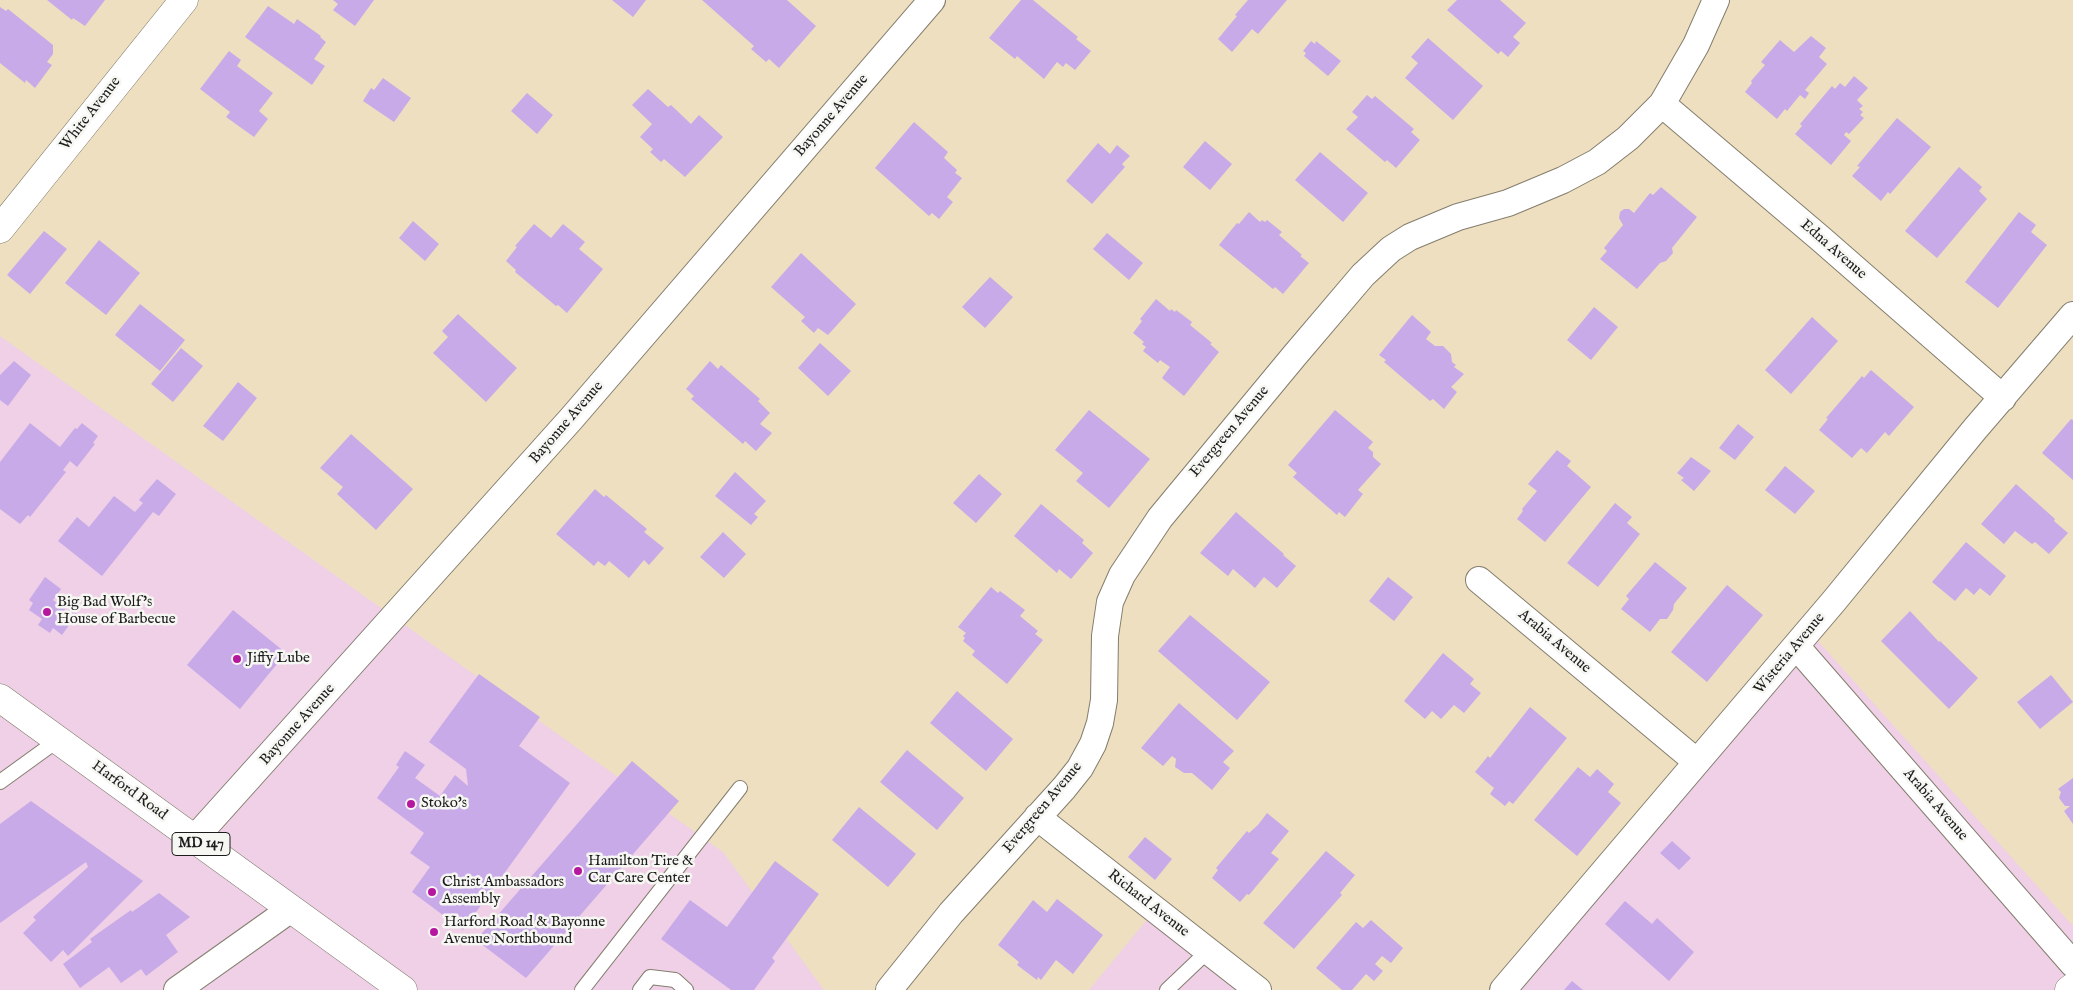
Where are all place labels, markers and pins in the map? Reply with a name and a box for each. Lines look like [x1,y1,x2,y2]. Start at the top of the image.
place label: Big Bad Wolf's House of Barbecue [57,594,176,629]
marker: Big Bad Wolf's House of Barbecue [41,606,53,618]
place label: Jiffy Lube [247,650,310,668]
marker: Jiffy Lube [231,653,243,665]
place label: Stoko's [421,795,467,813]
marker: Stoko's [405,798,417,810]
place label: Hamilton Tire & Car Care Center [588,853,693,888]
marker: Hamilton Tire & Car Care Center [572,865,584,877]
place label: Christ Ambassadors Assembly [442,874,564,909]
marker: Christ Ambassadors Assembly [426,886,438,898]
place label: Harford Road & Bayonne Avenue Northbound [444,914,605,949]
marker: Harford Road & Bayonne Avenue Northbound [428,926,440,938]

